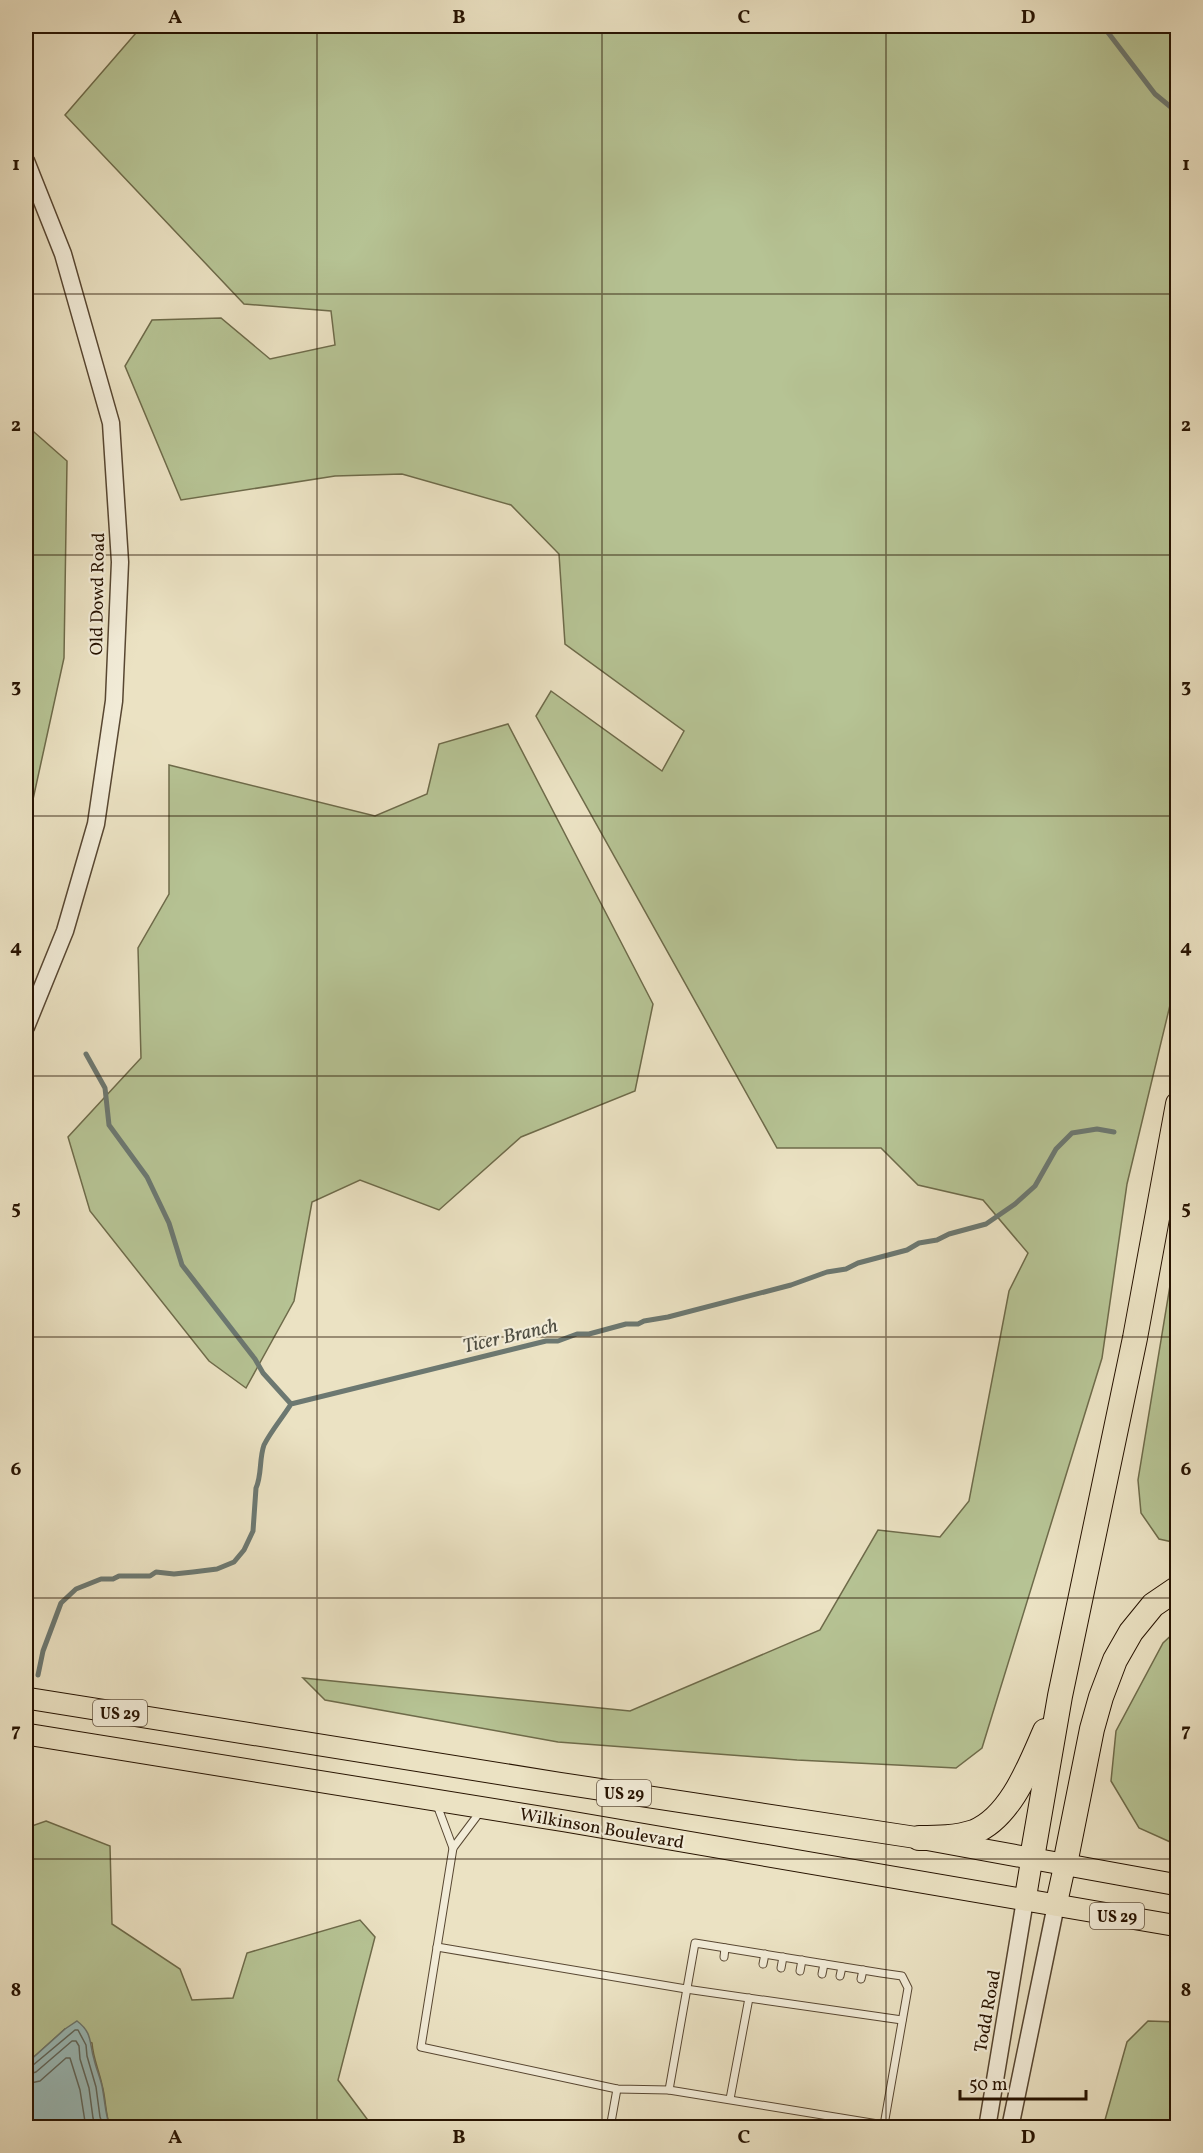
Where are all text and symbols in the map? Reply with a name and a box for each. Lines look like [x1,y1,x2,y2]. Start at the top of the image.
text: A [168,4,182,32]
text: B [452,4,466,32]
text: C [738,4,751,32]
text: D [1021,4,1035,32]
text: 1 [12,151,20,179]
text: 1 [1182,151,1190,179]
text: 2 [11,412,21,440]
text: 2 [1181,412,1191,440]
street label: Old Dowd Road [85,532,112,656]
text: 3 [11,673,21,701]
text: 3 [1181,673,1191,701]
text: 4 [10,934,22,962]
text: 4 [1180,934,1192,962]
text: 5 [11,1195,21,1223]
text: 5 [1181,1195,1191,1223]
water label: Ticer Branch [460,1312,561,1361]
text: 6 [11,1456,22,1484]
text: 6 [1181,1456,1192,1484]
road number: US 29 [93,1700,147,1726]
text: 7 [11,1717,21,1745]
text: 7 [1181,1717,1191,1745]
road number: US 29 [597,1780,651,1806]
street label: Wilkinson Boulevard [517,1803,686,1856]
road number: US 29 [1090,1903,1144,1929]
street label: Todd Road [969,1968,1008,2055]
text: 8 [11,1977,21,2005]
text: 8 [1181,1977,1191,2005]
scale bar [960,2063,1086,2101]
text: 50 m [969,2073,1008,2098]
text: A [168,2124,182,2152]
text: B [452,2124,466,2152]
text: C [738,2124,751,2152]
text: D [1021,2124,1035,2152]

